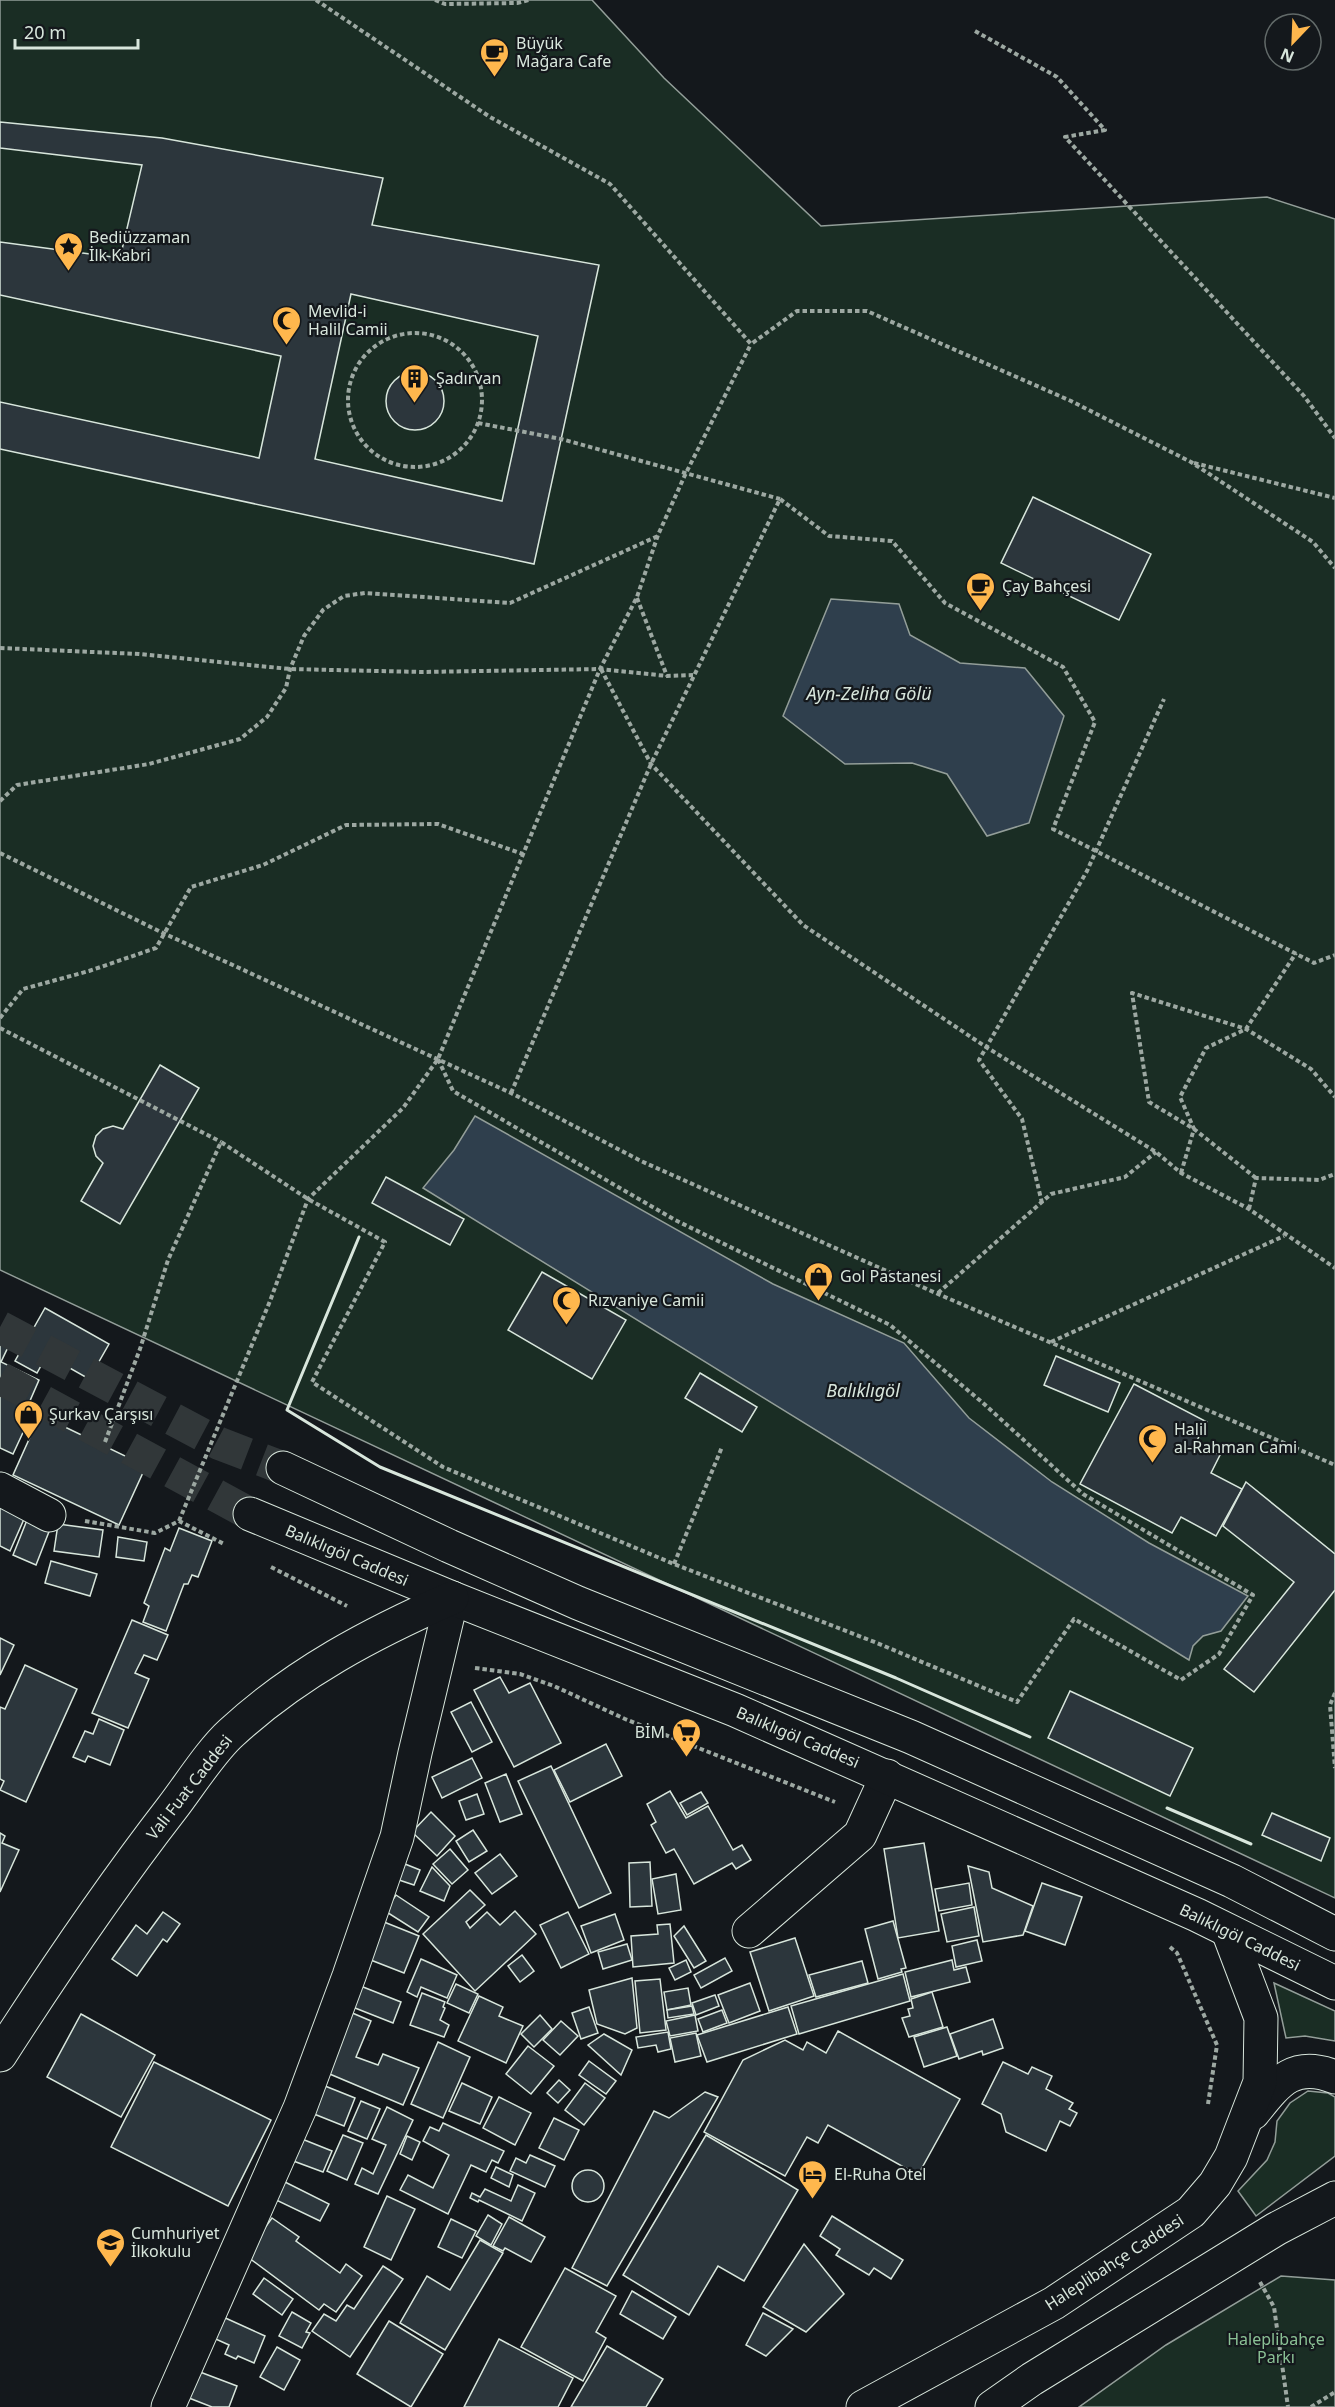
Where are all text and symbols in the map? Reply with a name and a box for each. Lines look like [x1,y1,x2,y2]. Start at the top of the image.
scale bar [15,12,138,50]
north arrow [1263,12,1323,72]
text: 20 m [24,20,66,44]
place label: Büyük Mağara Cafe [516,32,611,72]
cafe icon: Büyük Mağara Cafe [479,36,511,78]
text: N [1277,43,1297,68]
place label: Bediüzzaman İlk Kabri [89,226,190,266]
place icon: Bediüzzaman İlk Kabri [52,230,84,272]
place label: Mevlid-i Halil Camii [308,300,388,340]
mosque icon: Mevlid-i Halil Camii [271,304,303,346]
building icon: Şadırvan [399,362,431,404]
place label: Şadırvan [436,367,501,389]
cafe icon: Çay Bahçesi [965,570,997,612]
place label: Çay Bahçesi [1002,575,1091,597]
water label: Ayn-Zeliha Gölü [804,681,932,705]
shop icon: Gol Pastanesi [803,1260,835,1302]
place label: Gol Pastanesi [840,1265,941,1287]
mosque icon: Rızvaniye Camii [551,1284,583,1326]
place label: Rızvaniye Camii [588,1289,704,1311]
water label: Balıklıgöl [826,1378,900,1402]
shop icon: Şurkav Çarşısı [12,1398,44,1440]
place label: Şurkav Çarşısı [49,1403,153,1425]
place label: Halil al-Rahman Cami [1174,1418,1297,1458]
mosque icon: Halil al-Rahman Cami [1137,1422,1169,1464]
street label: Balıklıgöl Caddesi [282,1519,412,1591]
street label: Balıklıgöl Caddesi [733,1701,863,1773]
supermarket icon: BİM [670,1716,702,1758]
place label: BİM [635,1721,665,1743]
street label: Vali Fuat Caddesi [141,1730,237,1844]
street label: Balıklıgöl Caddesi [1176,1898,1304,1976]
hotel icon: El-Ruha Otel [797,2158,829,2200]
place label: El-Ruha Otel [834,2163,926,2185]
street label: Haleplibahçe Caddesi [1040,2209,1188,2315]
place label: Cumhuriyet İlkokulu [131,2222,220,2262]
school or university icon: Cumhuriyet İlkokulu [94,2226,126,2268]
park label: Haleplibahçe Parkı [1227,2328,1325,2368]

